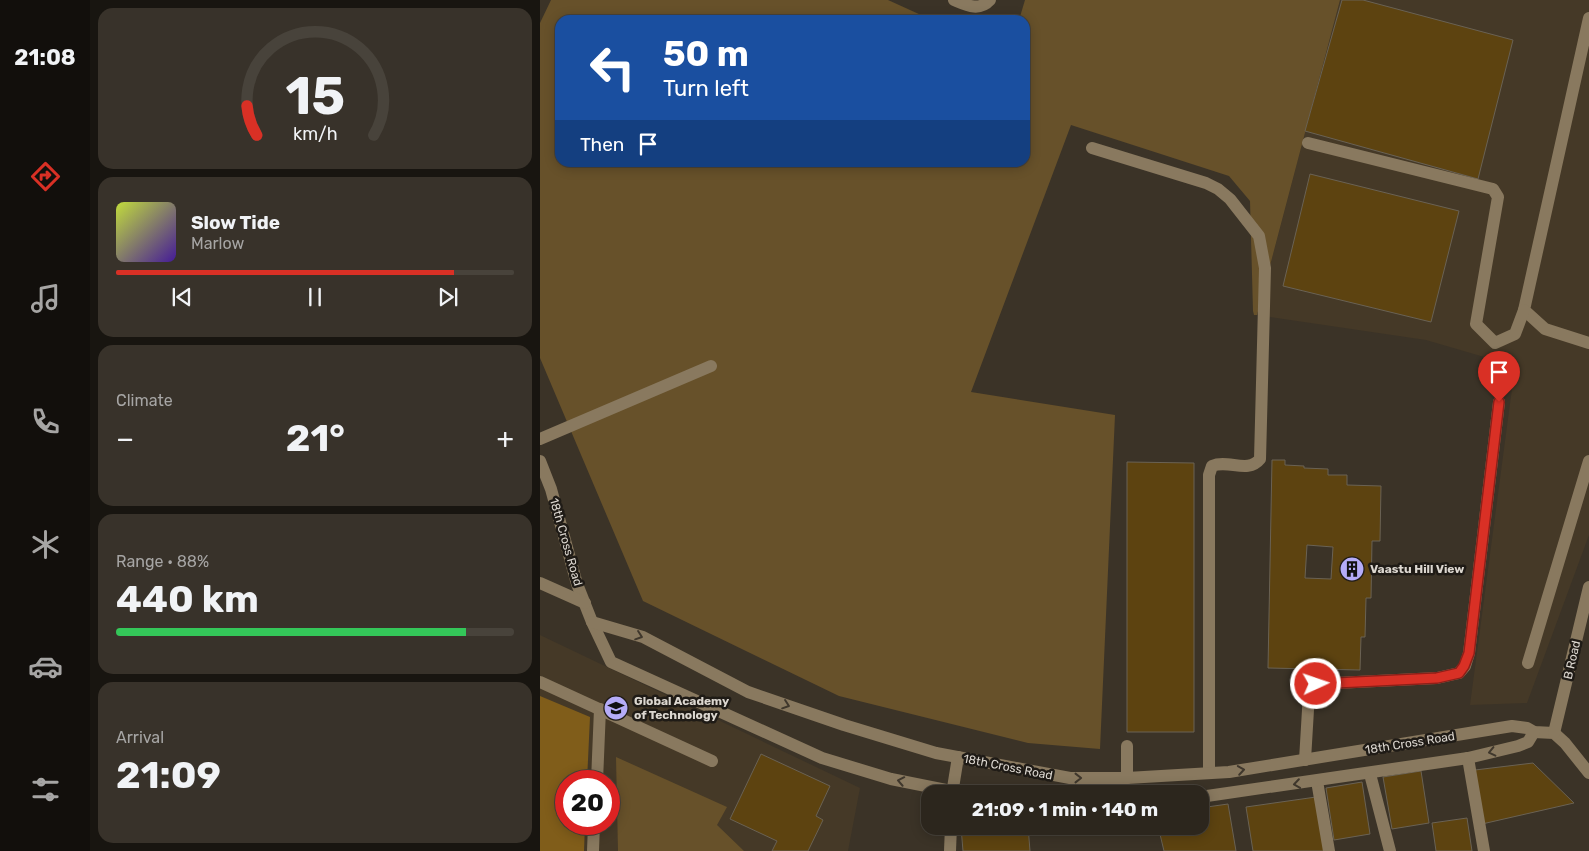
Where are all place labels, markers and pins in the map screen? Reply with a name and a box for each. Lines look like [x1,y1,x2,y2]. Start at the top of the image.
pin [1478,351,1520,402]
building icon: Vaastu Hill View [1339,556,1365,582]
place label: Vaastu Hill View [1370,562,1464,576]
place label: Global Academy of Technology [634,694,729,722]
school or university icon: Global Academy of Technology [603,695,629,721]

